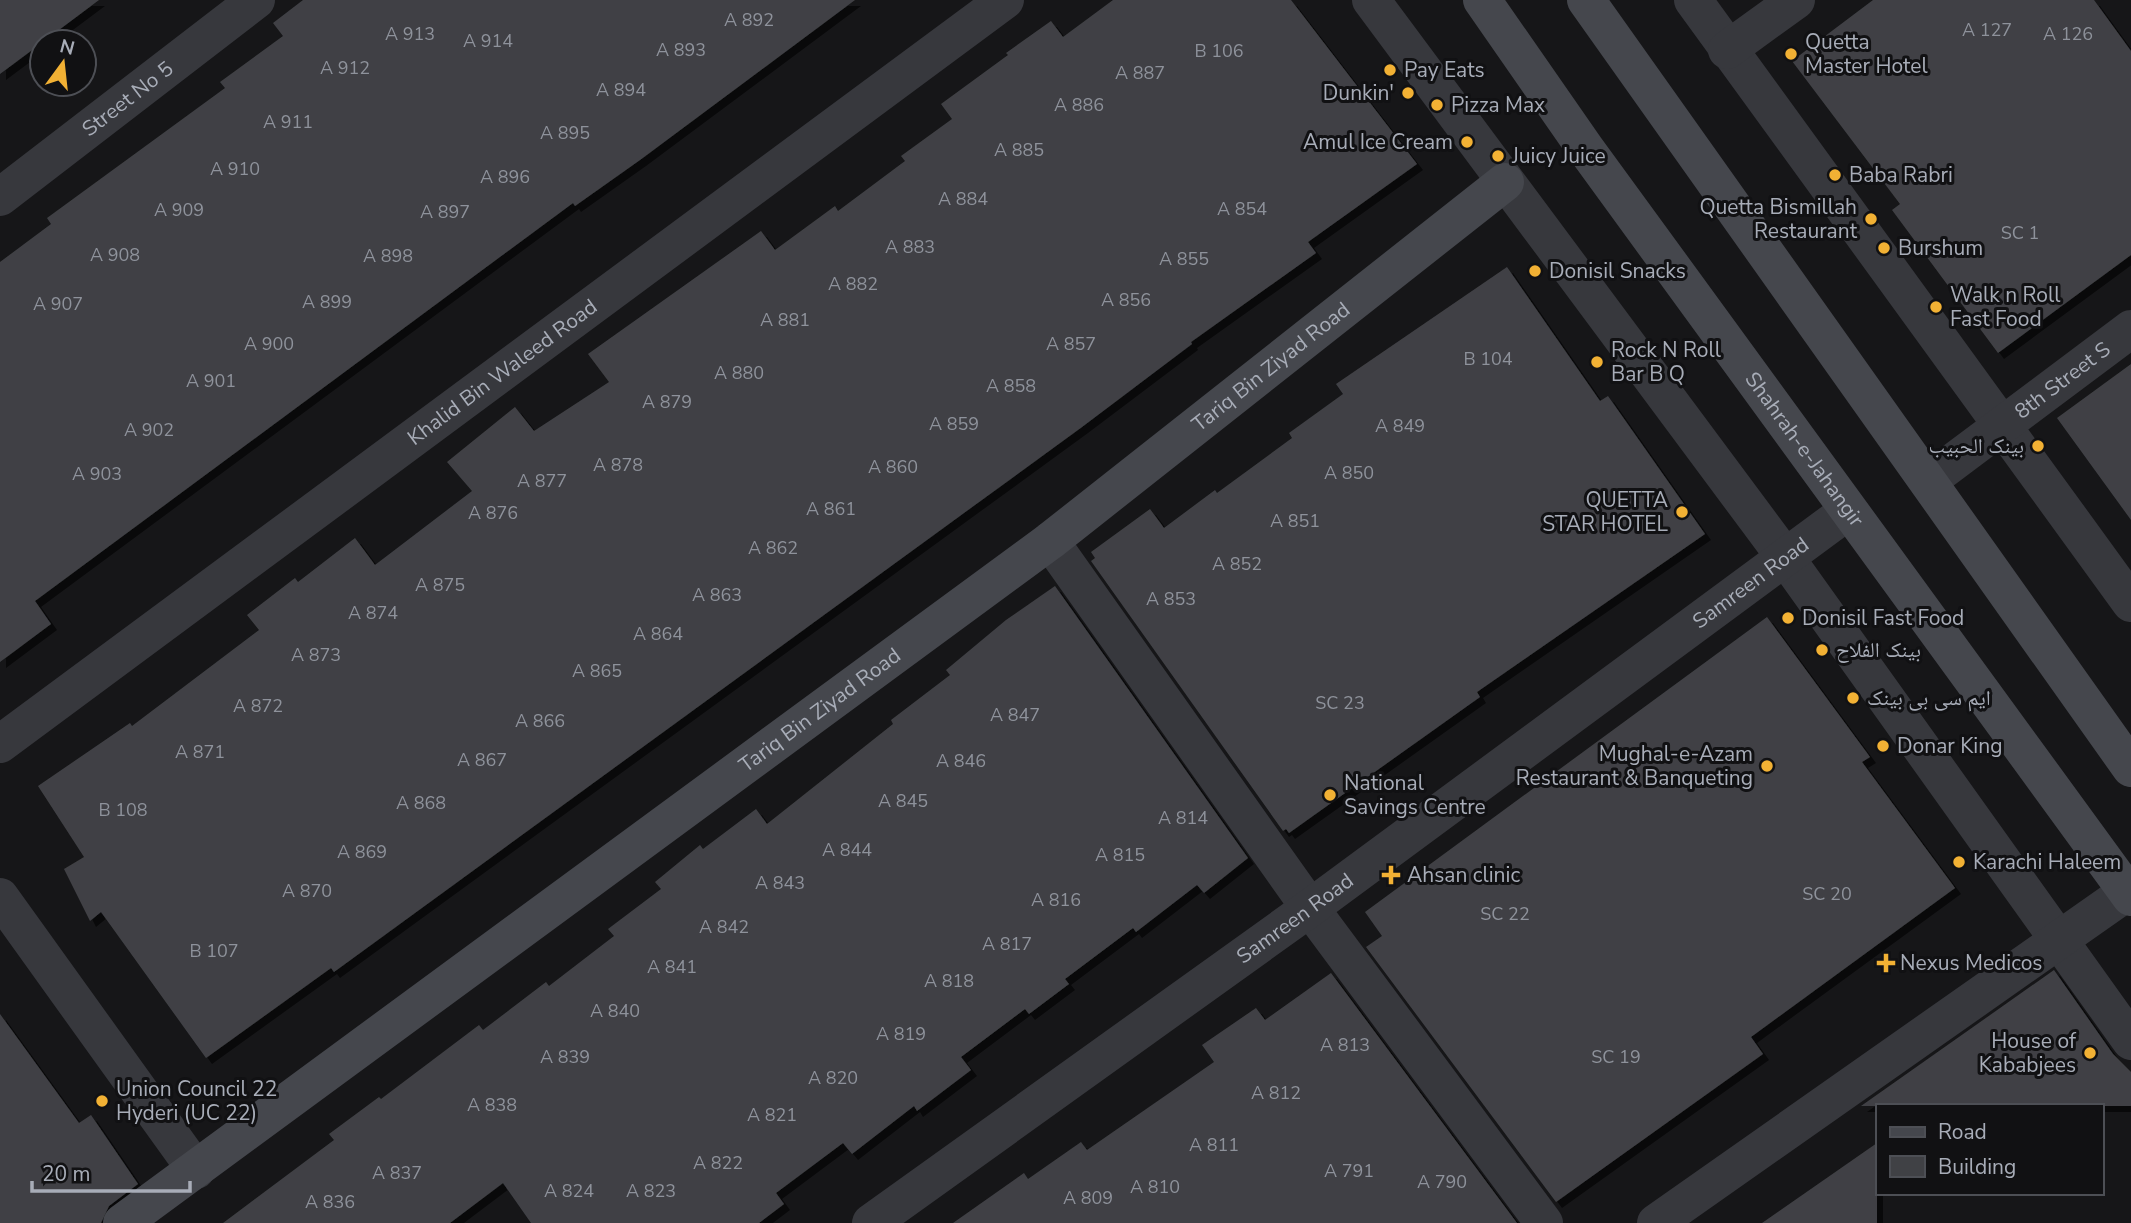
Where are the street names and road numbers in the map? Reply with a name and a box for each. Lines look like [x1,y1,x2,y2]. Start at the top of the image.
street label: Street No 5 [76,55,179,143]
street label: Khalid Bin Waleed Road [402,293,603,452]
street label: Tariq Bin Ziyad Road [1186,296,1356,438]
street label: 8th Street S [2009,335,2116,425]
street label: Shahrah-e-Jahangir [1739,366,1871,533]
street label: Samreen Road [1687,531,1815,635]
street label: Tariq Bin Ziyad Road [733,641,906,779]
street label: Samreen Road [1231,867,1359,970]

